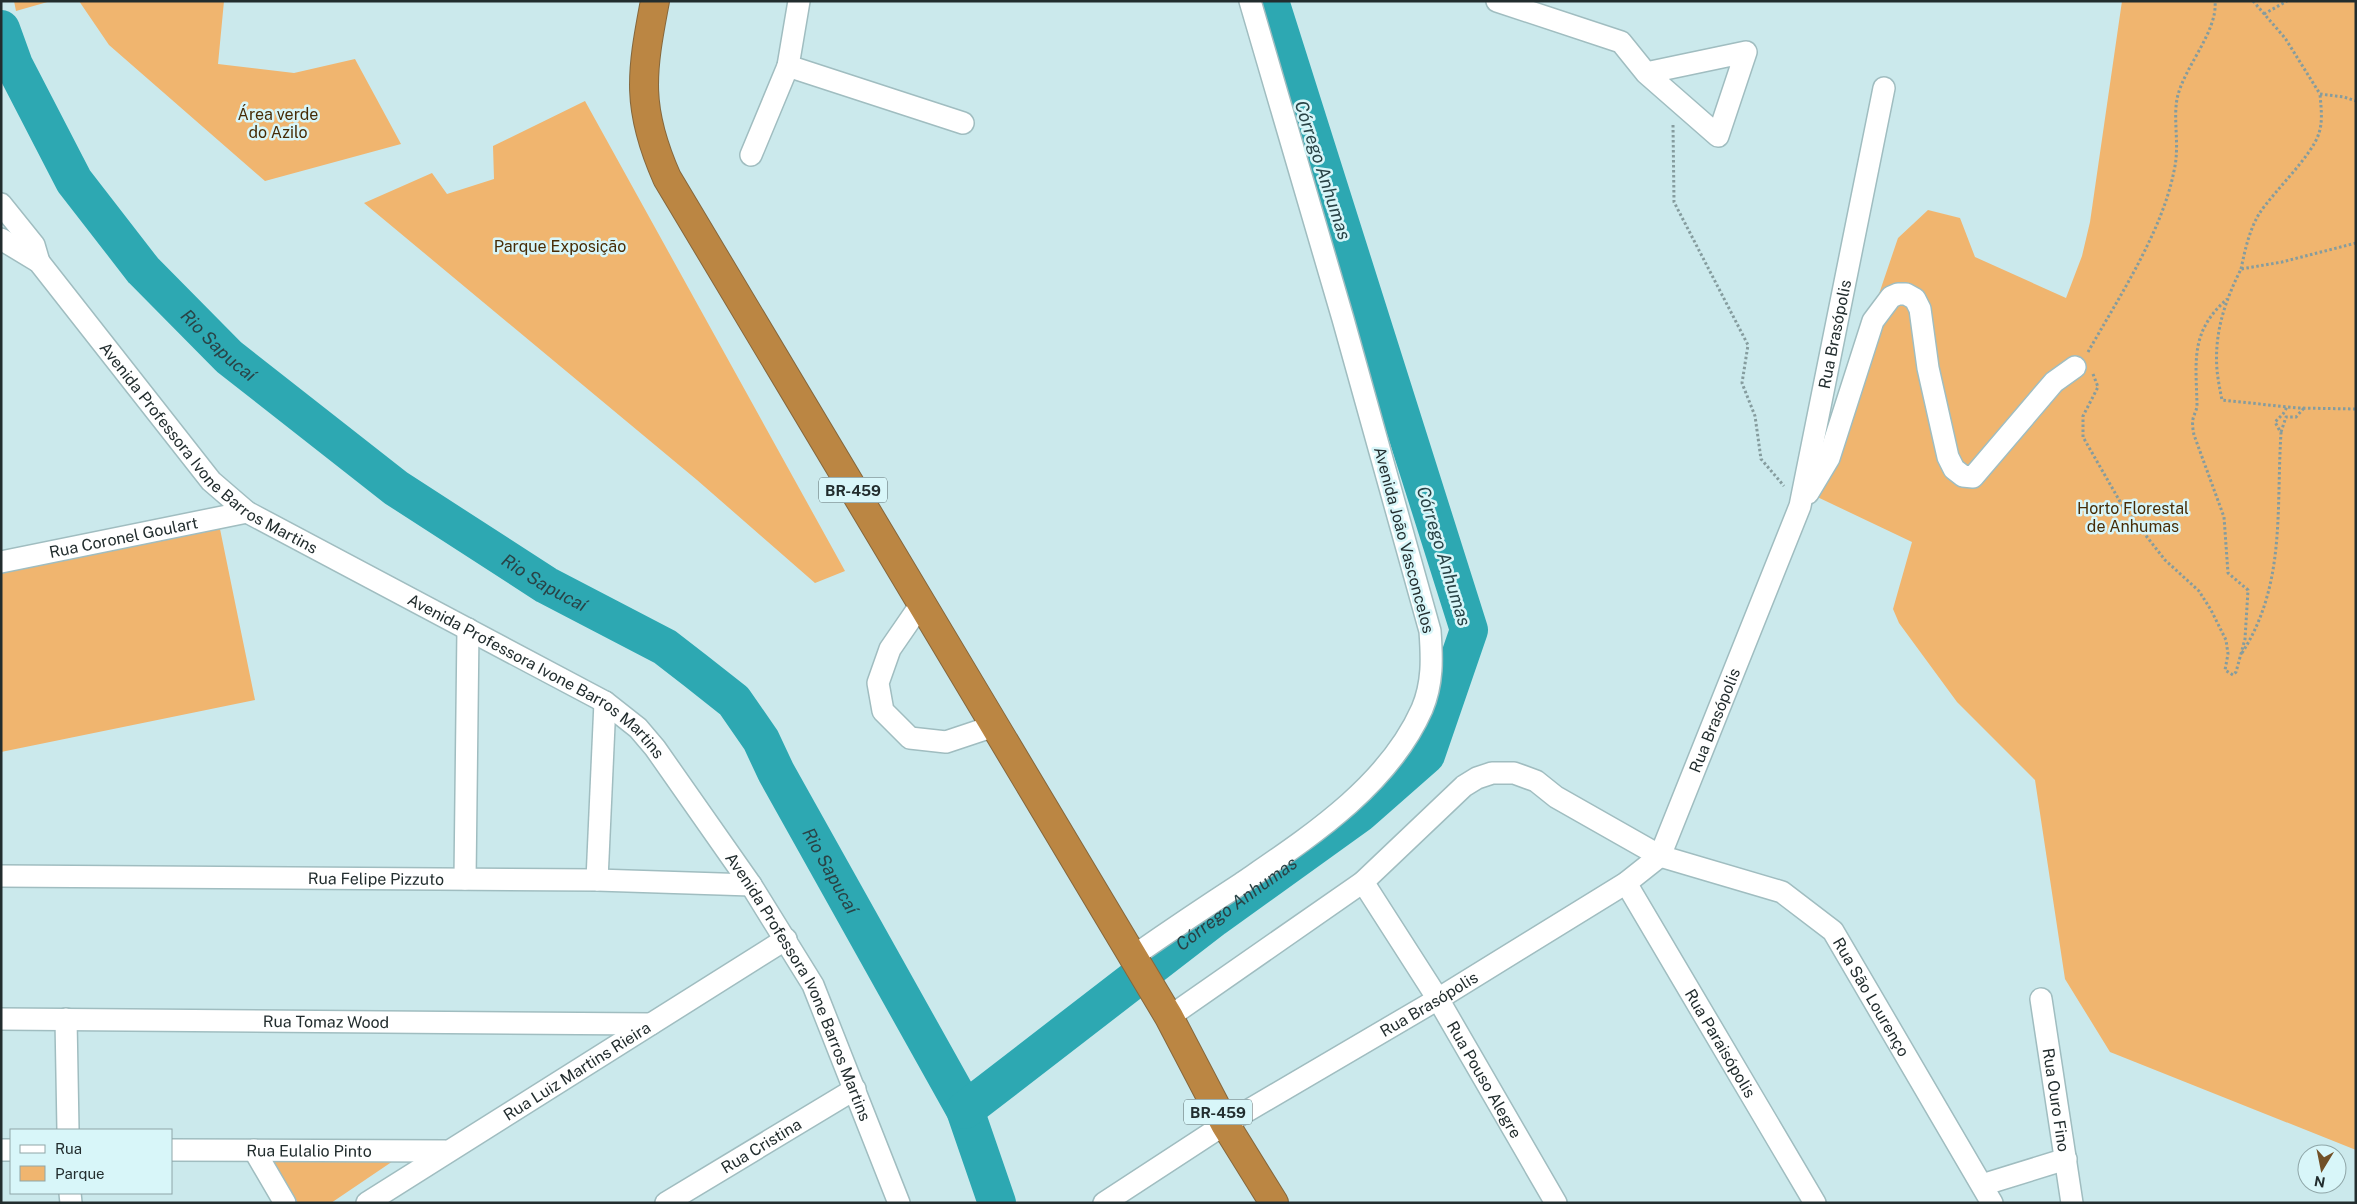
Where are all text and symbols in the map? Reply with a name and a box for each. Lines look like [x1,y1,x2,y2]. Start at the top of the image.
water label: Córrego Anhumas [1291,98,1355,242]
park label: Área verde do Azilo [238,104,318,142]
park label: Parque Exposição [494,237,626,256]
street label: Rua Brasópolis [1814,278,1855,390]
water label: Rio Sapucaí [177,305,262,386]
street label: Avenida Professora Ivone Barros Martins [96,338,321,557]
street label: Avenida João Vasconcelos [1370,445,1438,635]
road number: BR-459 [819,478,887,502]
water label: Córrego Anhumas [1413,484,1475,629]
park label: Horto Florestal de Anhumas [2077,499,2189,536]
street label: Rua Coronel Goulart [48,513,199,561]
water label: Rio Sapucaí [498,549,592,616]
street label: Avenida Professora Ivone Barros Martins [405,590,669,762]
street label: Rua Brasópolis [1685,665,1744,775]
water label: Rio Sapucaí [799,824,864,918]
street label: Avenida Professora Ivone Barros Martins [722,849,875,1124]
water label: Córrego Anhumas [1171,851,1301,954]
street label: Rua Felipe Pizzuto [308,869,444,888]
street label: Rua São Lourenço [1829,934,1914,1060]
street label: Rua Brasópolis [1376,967,1481,1041]
street label: Rua Paraisópolis [1681,985,1760,1101]
street label: Rua Tomaz Wood [263,1012,389,1031]
street label: Rua Luiz Martins Rieira [500,1017,654,1124]
street label: Rua Pouso Alegre [1443,1018,1526,1141]
street label: Rua Ouro Fino [2039,1047,2074,1153]
road number: BR-459 [1184,1100,1252,1124]
street label: Rua Cristina [717,1114,805,1177]
legend [10,1129,172,1194]
text: Rua [55,1140,82,1157]
street label: Rua Eulalio Pinto [246,1141,372,1160]
north arrow [2297,1144,2347,1194]
text: Parque [55,1165,105,1182]
text: N [2313,1173,2327,1191]

